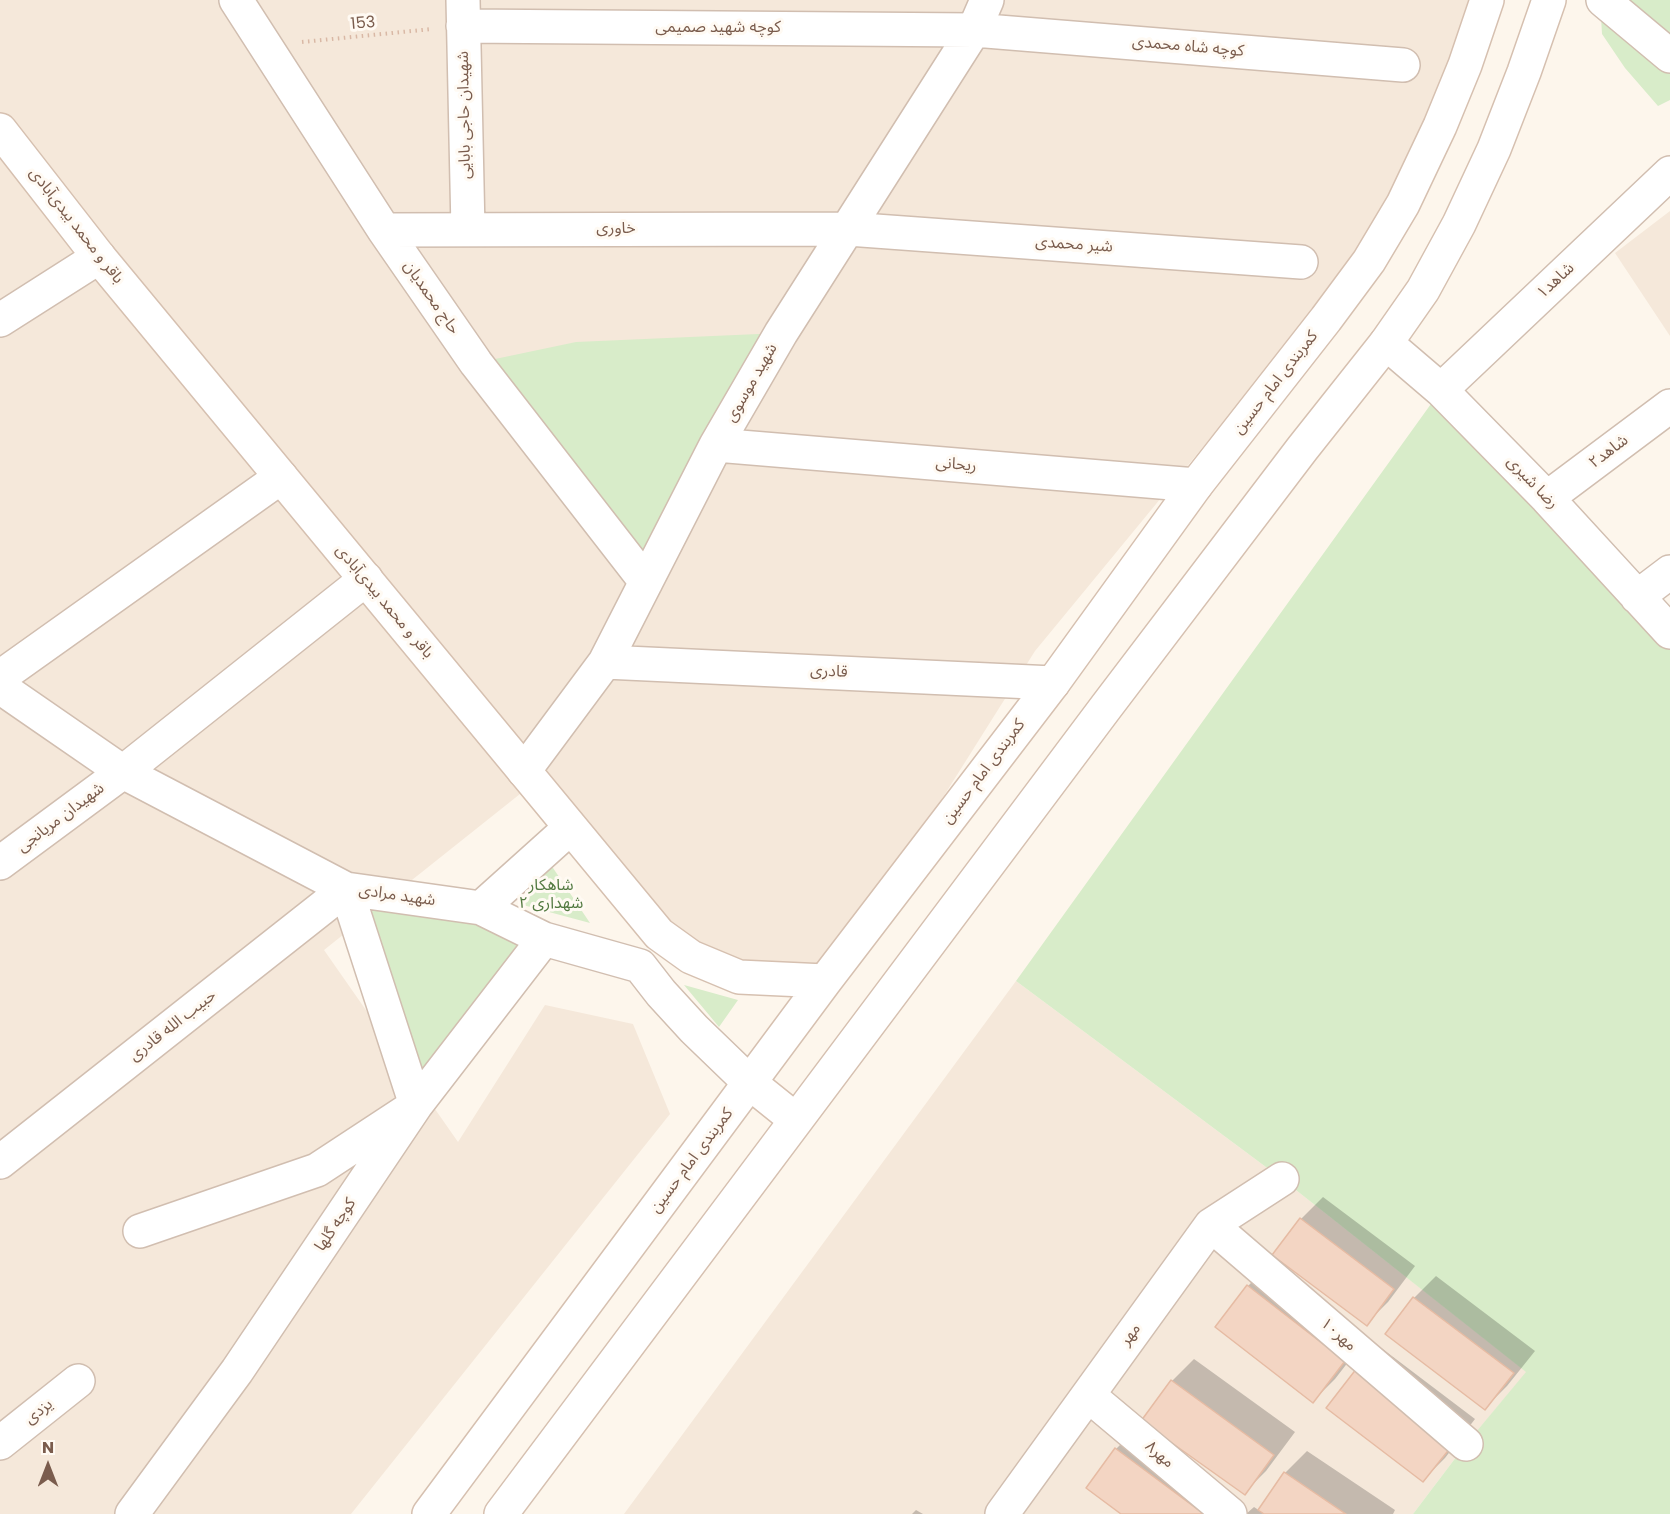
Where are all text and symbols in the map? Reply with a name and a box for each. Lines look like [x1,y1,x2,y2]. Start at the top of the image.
street label: 153 [350,13,376,35]
street label: کوچه شهید صمیمی [655,18,781,38]
street label: کوچه شاه محمدی [1131,33,1245,61]
street label: شهیدان حاجی بابایی [454,51,476,179]
street label: باقر و محمد بیدی‌آبادی [25,164,127,288]
street label: خاوری [596,219,636,239]
street label: شیر محمدی [1035,233,1113,257]
street label: حاج محمدیان [399,258,463,338]
street label: شاهد۱ [1533,259,1579,303]
street label: کمربندی امام حسین [1230,327,1322,439]
street label: شهید موسوی [722,340,782,426]
street label: شاهد۲ [1586,431,1632,473]
street label: رضا شیری [1502,453,1562,513]
street label: ریحانی [935,454,977,476]
street label: باقر و محمد بیدی‌آبادی [331,541,437,663]
street label: قادری [810,661,848,683]
street label: کمربندی امام حسین [938,716,1030,828]
street label: شهیدان مریانجی [14,779,108,857]
park label: شاهکار شهداری ۲ [519,876,583,914]
street label: شهید مرادی [357,881,437,911]
street label: حبیب الله قادری [126,986,220,1066]
street label: کمربندی امام حسین [646,1105,738,1217]
street label: کوچه گلها [311,1195,361,1255]
street label: مهر۱۰ [1316,1314,1360,1356]
street label: مهر [1117,1320,1145,1350]
street label: یزدی [21,1395,57,1429]
north arrow [18,1436,78,1496]
text: N [42,1436,54,1459]
street label: مهر۸ [1141,1437,1177,1473]

